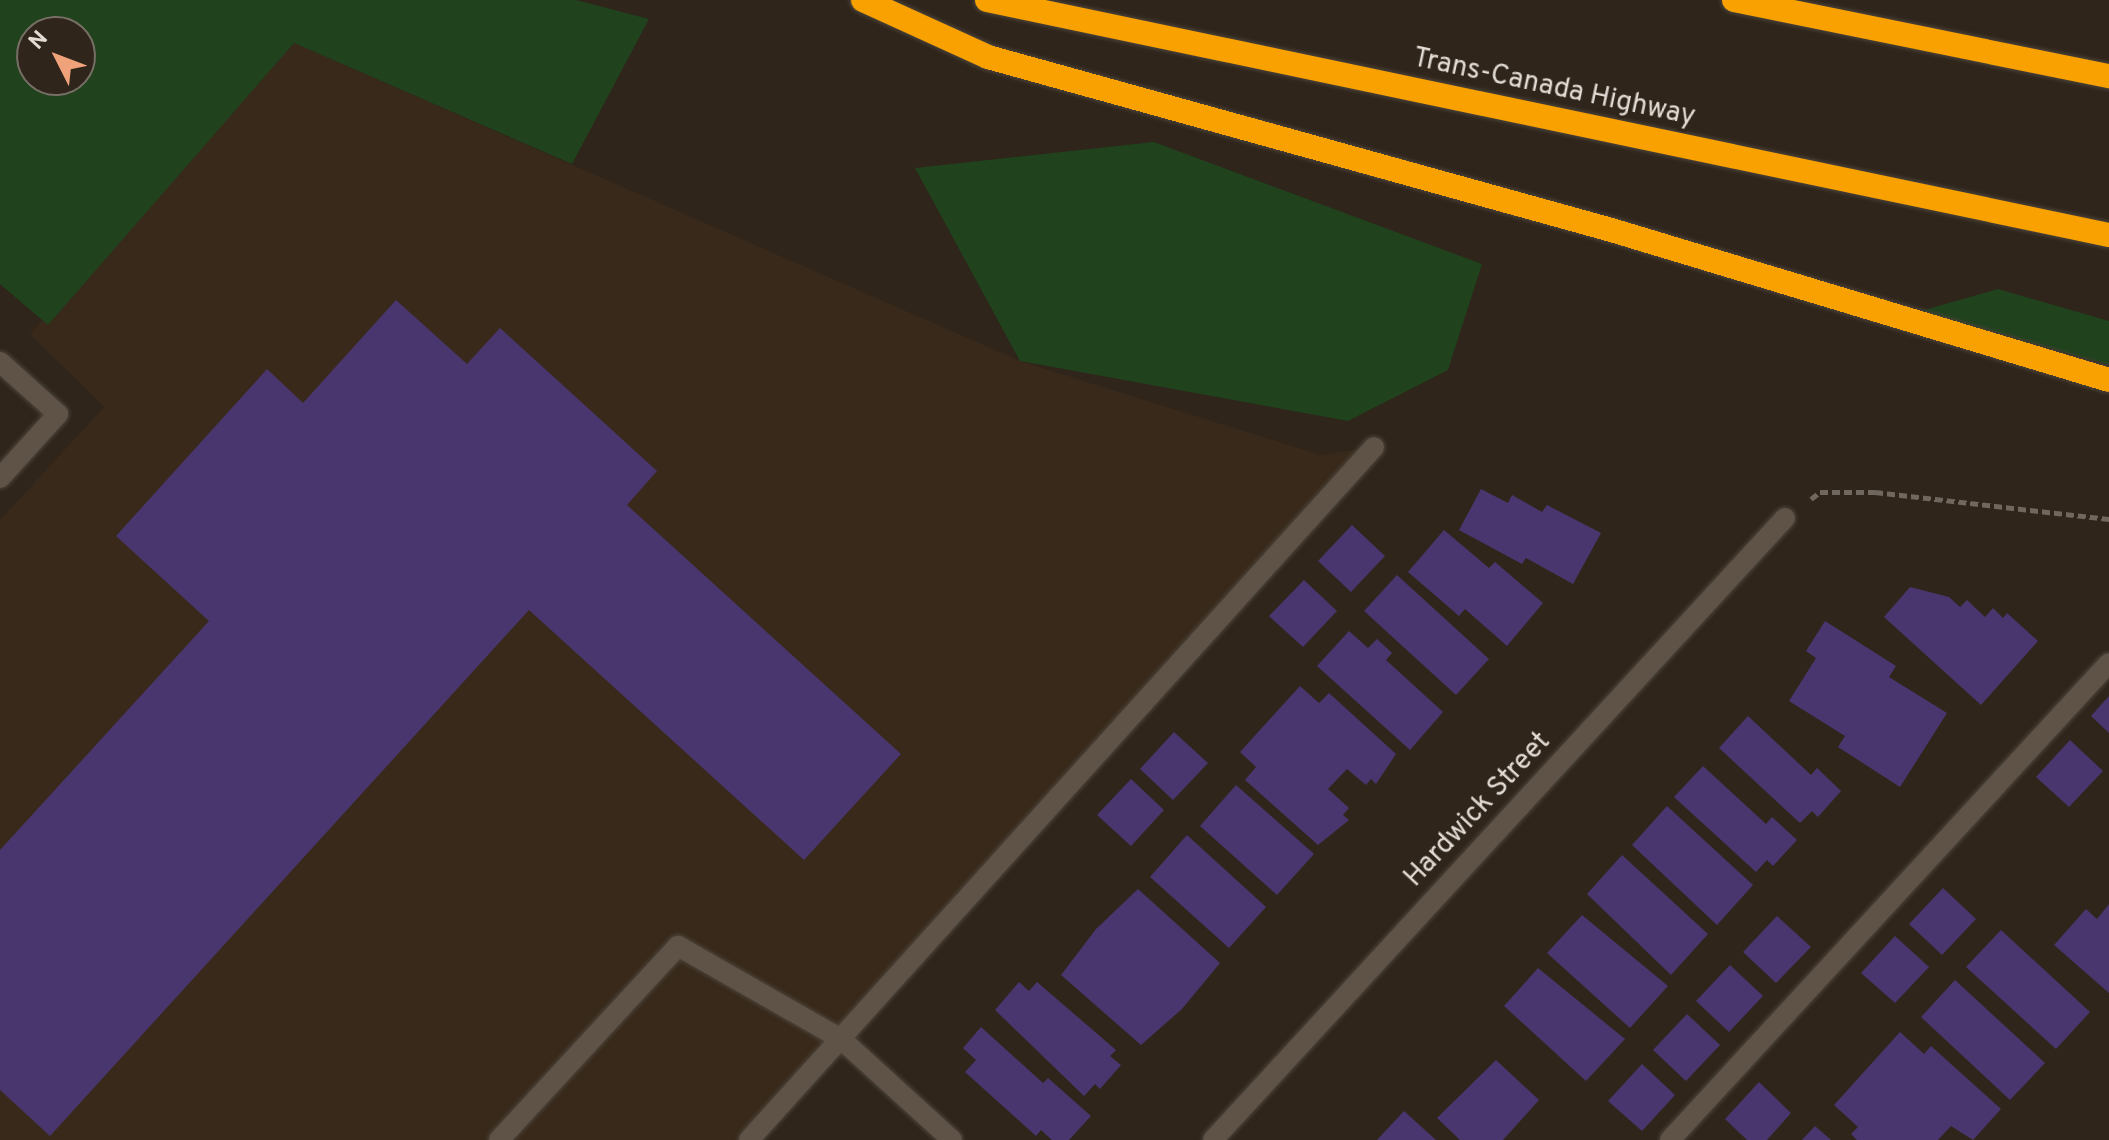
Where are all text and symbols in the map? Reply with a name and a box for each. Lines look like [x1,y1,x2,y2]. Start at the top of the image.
north arrow [16,16,96,96]
text: N [24,26,55,56]
street label: Trans-Canada Highway [1410,42,1698,134]
street label: Hardwick Street [1398,726,1558,894]

